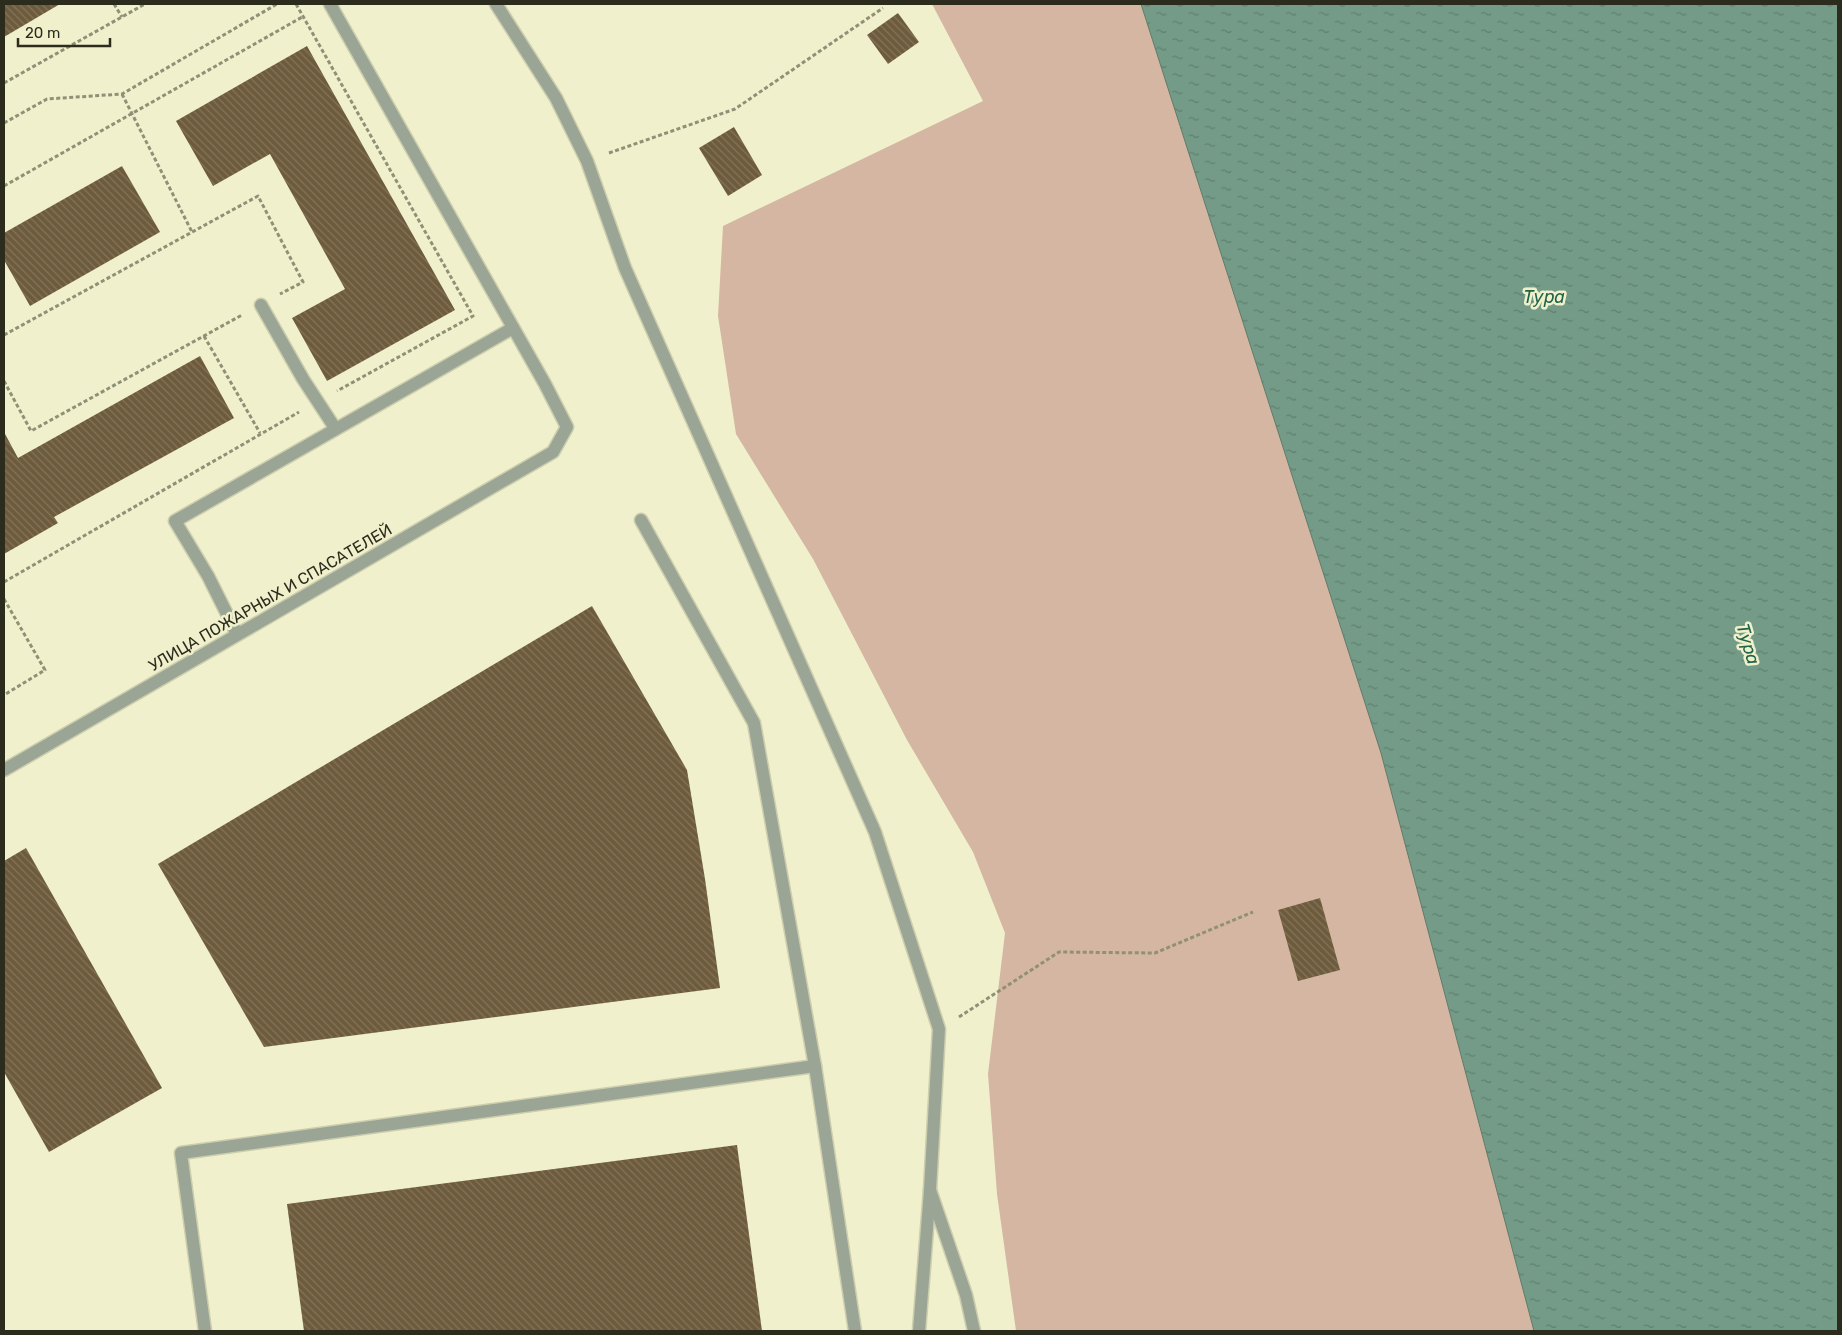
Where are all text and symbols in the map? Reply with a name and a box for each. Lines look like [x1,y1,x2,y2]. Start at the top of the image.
scale bar [18,15,110,47]
text: 20 m [25,24,60,42]
water label: Тура [1523,286,1565,308]
street label: УЛИЦА ПОЖАРНЫХ И СПАСАТЕЛЕЙ [145,520,395,675]
water label: Тура [1731,621,1765,668]

